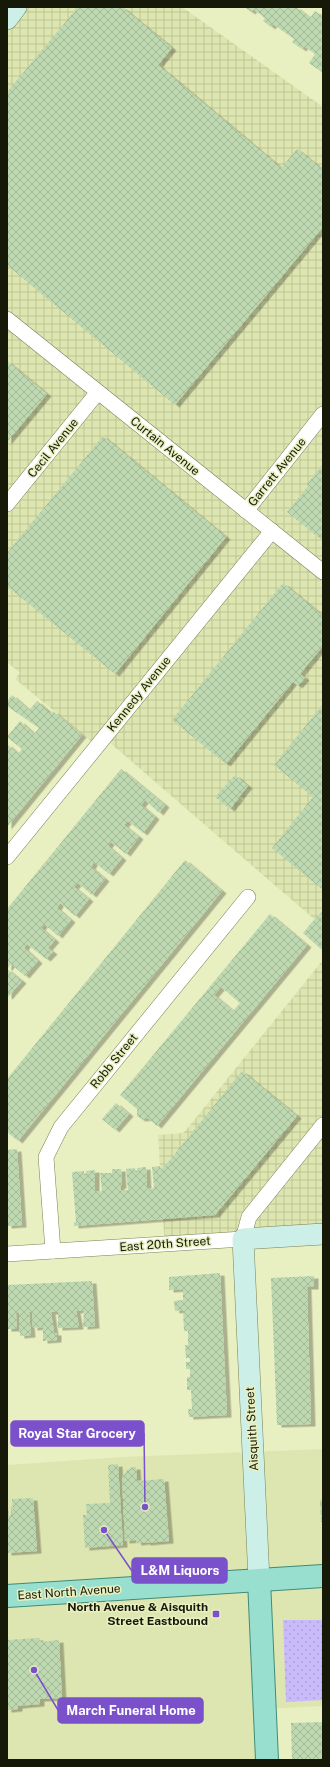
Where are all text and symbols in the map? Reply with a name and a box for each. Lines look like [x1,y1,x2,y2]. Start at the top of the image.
street label: Curtain Avenue [127,414,203,478]
street label: Cecil Avenue [25,415,81,481]
street label: Garrett Avenue [245,435,309,509]
street label: Kennedy Avenue [104,653,174,735]
street label: Robb Street [88,1030,141,1091]
street label: East 20th Street [119,1234,211,1254]
street label: Aisquith Street [243,1386,261,1471]
callout: Royal Star Grocery [11,1421,144,1446]
text: Royal Star Grocery [18,1426,137,1441]
callout: L&M Liquors [132,1558,227,1583]
text: L&M Liquors [141,1563,220,1578]
street label: East North Avenue [17,1581,121,1603]
place label: North Avenue & Aisquith Street Eastbound [67,1600,208,1628]
marker: North Avenue & Aisquith Street Eastbound [211,1609,221,1619]
callout: March Funeral Home [58,1698,203,1723]
text: March Funeral Home [66,1703,196,1718]

